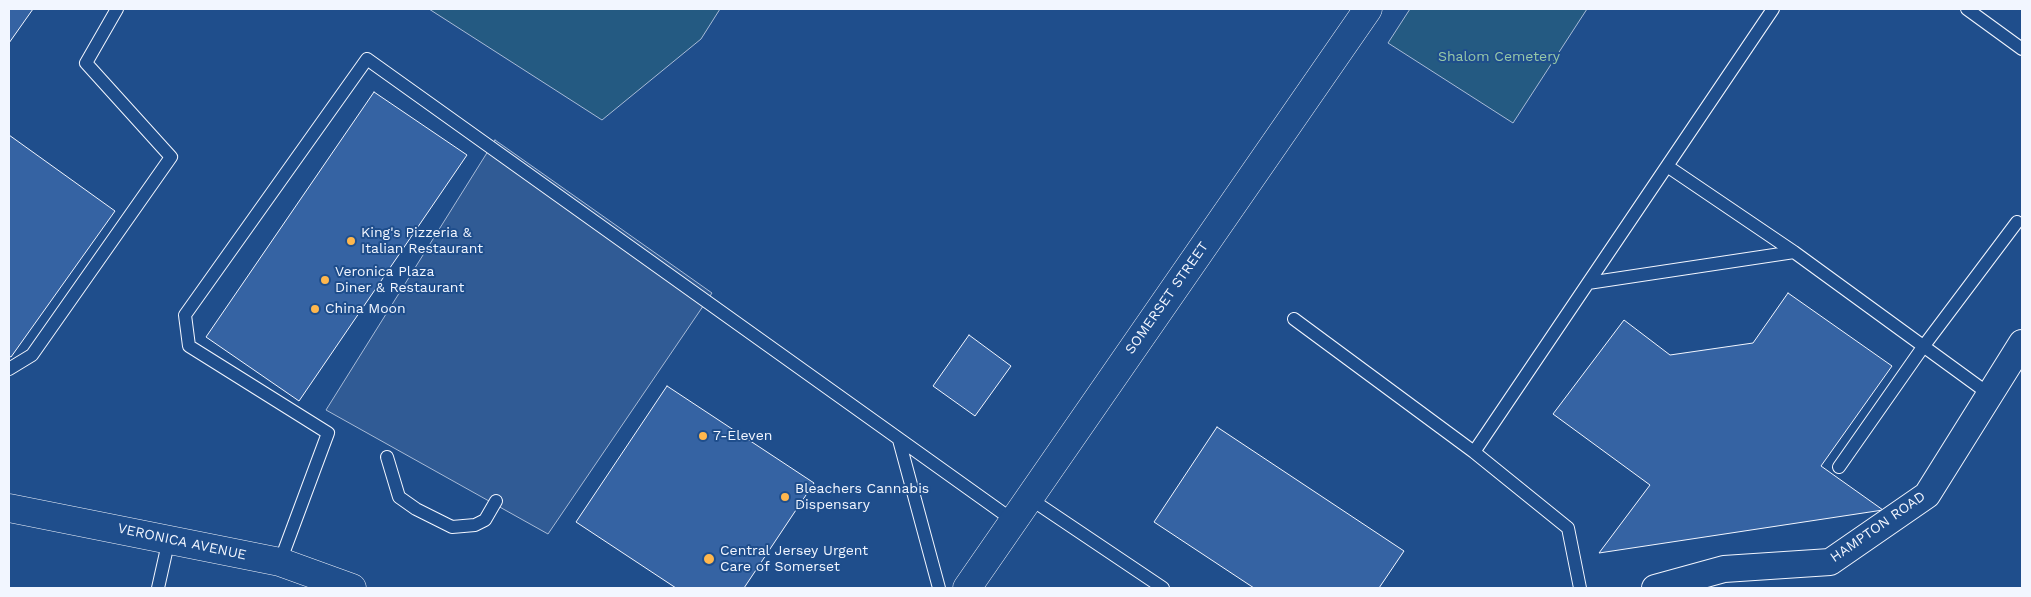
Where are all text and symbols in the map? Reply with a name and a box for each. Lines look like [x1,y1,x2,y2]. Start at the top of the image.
park label: Shalom Cemetery [1438,49,1560,65]
place label: King's Pizzeria & Italian Restaurant [361,225,483,258]
marker: King's Pizzeria & Italian Restaurant [345,235,357,247]
street label: SOMERSET STREET [1122,239,1212,357]
place label: Veronica Plaza Diner & Restaurant [335,264,464,296]
marker: Veronica Plaza Diner & Restaurant [319,274,331,286]
place label: China Moon [325,301,406,317]
marker: China Moon [309,303,321,315]
place label: 7-Eleven [713,428,772,444]
marker: 7-Eleven [697,430,709,442]
place label: Bleachers Cannabis Dispensary [795,481,929,514]
street label: HAMPTON ROAD [1827,488,1929,566]
marker: Bleachers Cannabis Dispensary [779,491,791,503]
street label: VERONICA AVENUE [116,520,248,564]
place label: Central Jersey Urgent Care of Somerset [720,543,868,576]
marker: Central Jersey Urgent Care of Somerset [702,552,716,566]

